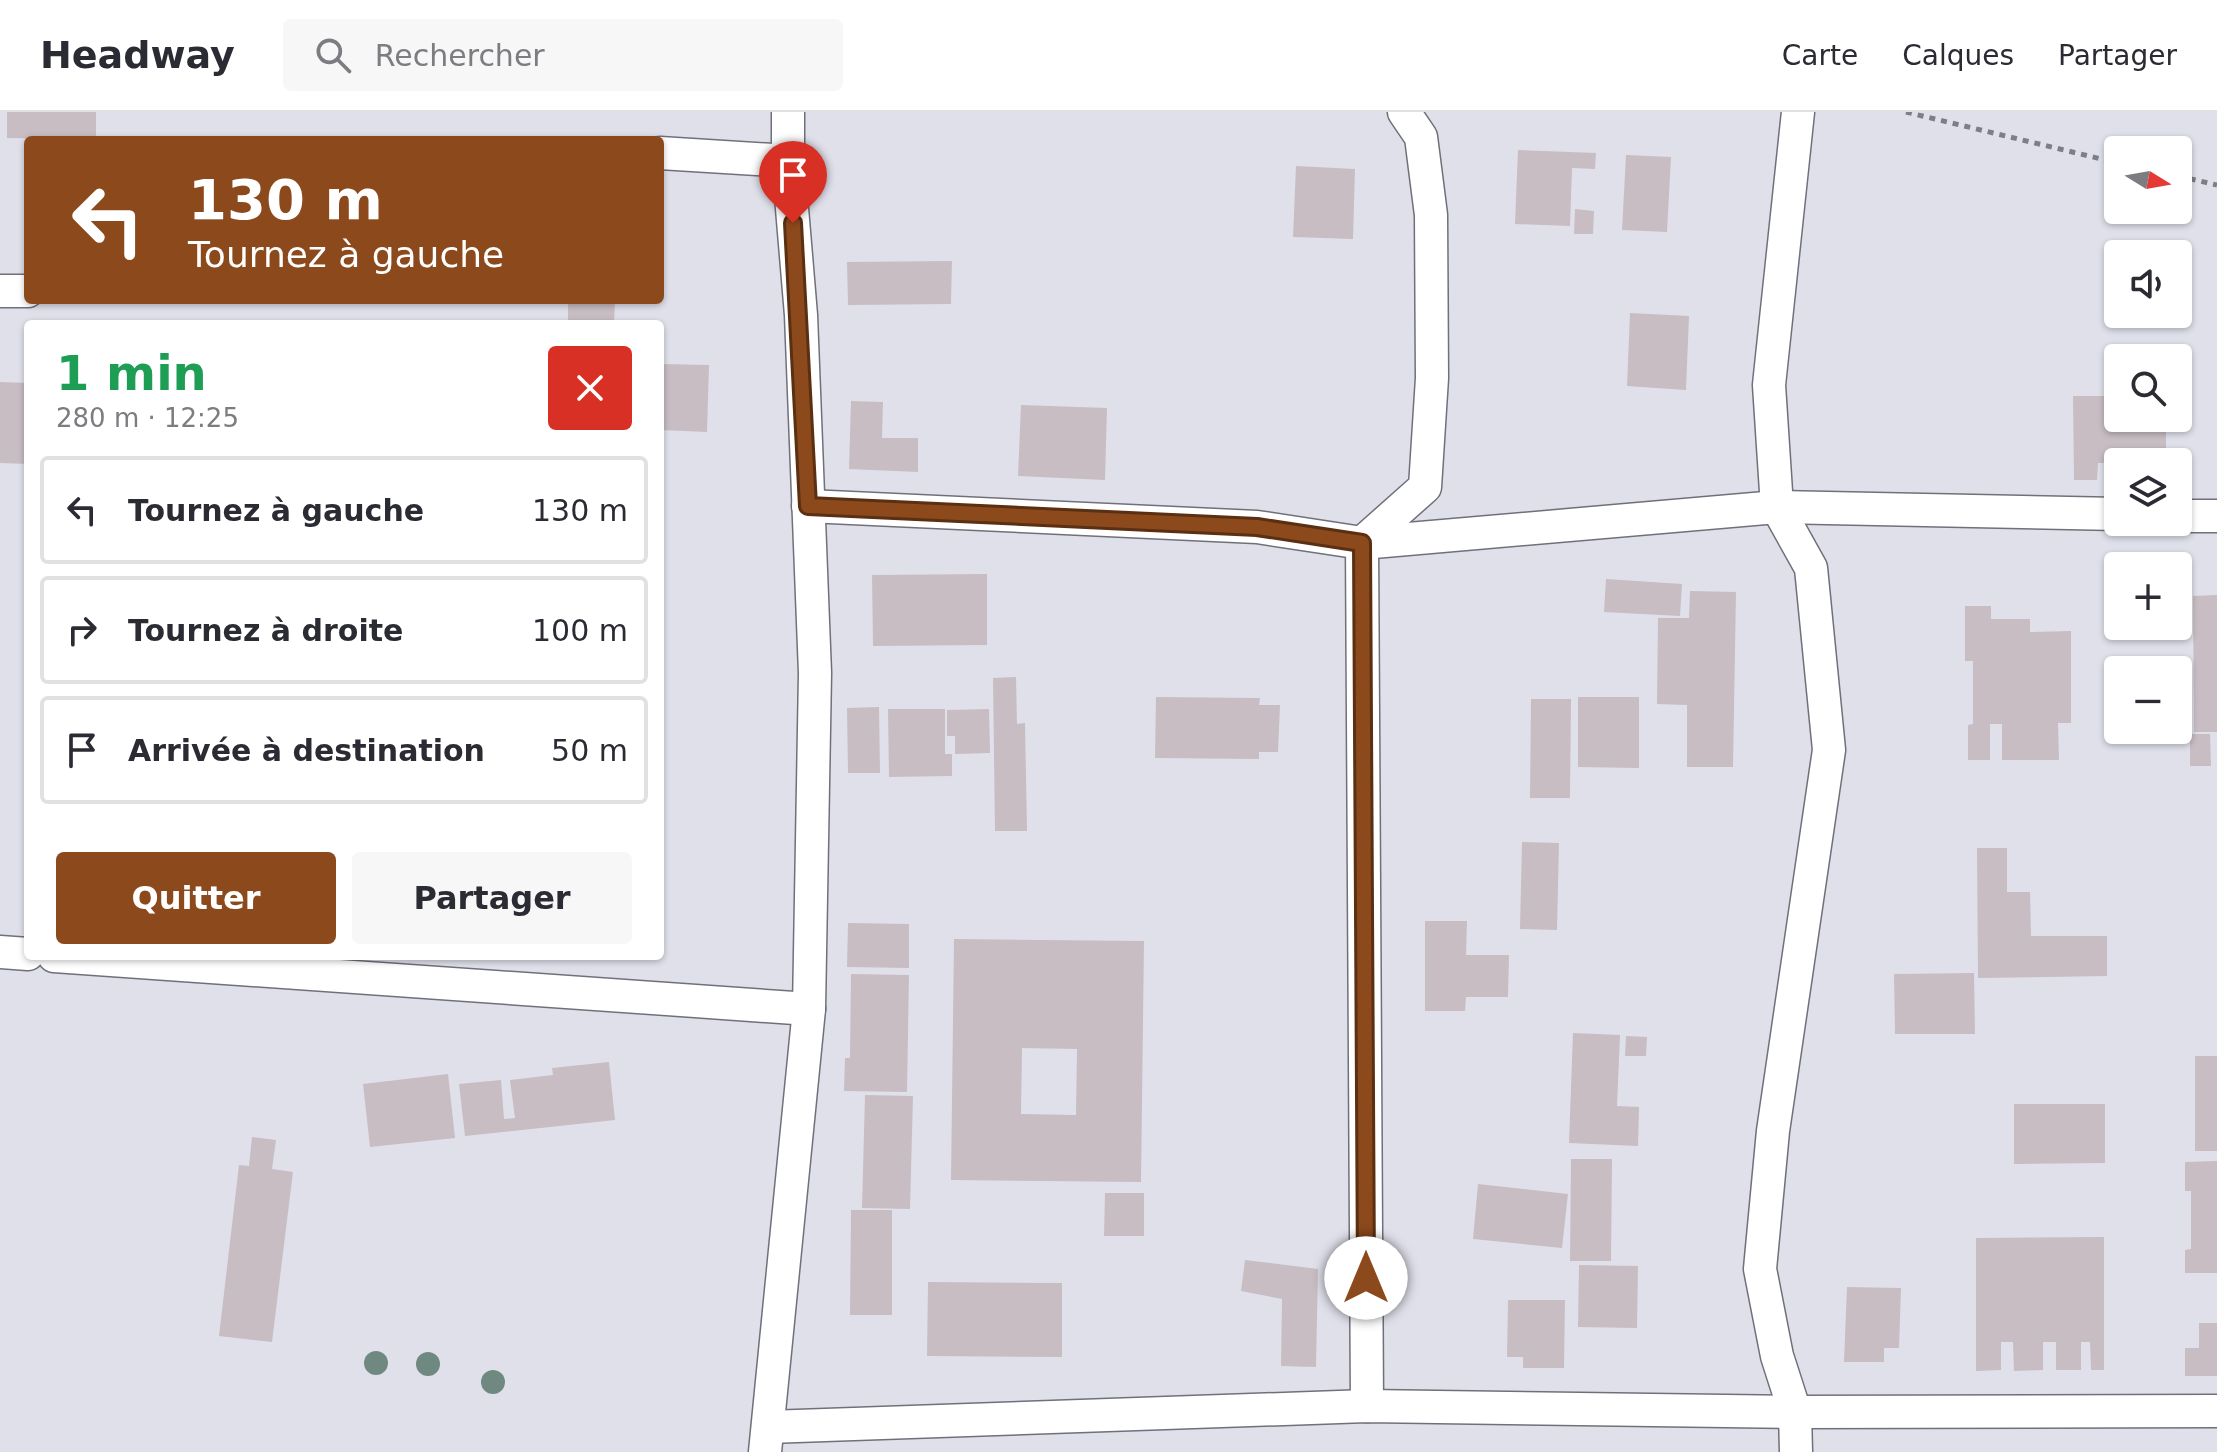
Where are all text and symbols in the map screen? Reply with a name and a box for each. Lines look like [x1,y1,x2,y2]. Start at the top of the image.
search box [283,19,843,91]
text: Headway [40,33,235,77]
icon: search [311,33,355,77]
text: Rechercher [375,38,545,73]
text: Carte [1782,39,1858,72]
text: Calques [1902,39,2014,72]
text: Partager [2058,39,2177,72]
north arrow [2104,136,2192,224]
map controls [2104,136,2192,744]
pin [759,141,827,223]
icon: arrive [771,153,815,197]
text: 130 m [188,167,383,232]
icon: left [56,168,160,272]
text: Tournez à gauche [188,234,504,275]
button: sound [2104,240,2192,328]
button: search [2104,344,2192,432]
text: 1 min [56,345,207,401]
button: close [548,346,632,430]
text: 280 m · 12:25 [56,403,239,433]
button: layers [2104,448,2192,536]
icon: left [60,488,104,532]
text: Tournez à gauche [128,493,424,528]
text: 130 m [532,493,628,528]
button: + [2104,552,2192,640]
icon: right [60,608,104,652]
text: Tournez à droite [128,613,403,648]
text: 100 m [532,613,628,648]
button: − [2104,656,2192,744]
icon: arrive [60,728,104,772]
text: Arrivée à destination [128,733,485,768]
text: 50 m [551,733,628,768]
button: Quitter [56,852,336,944]
button: Partager [352,852,632,944]
position arrow [1324,1236,1408,1320]

